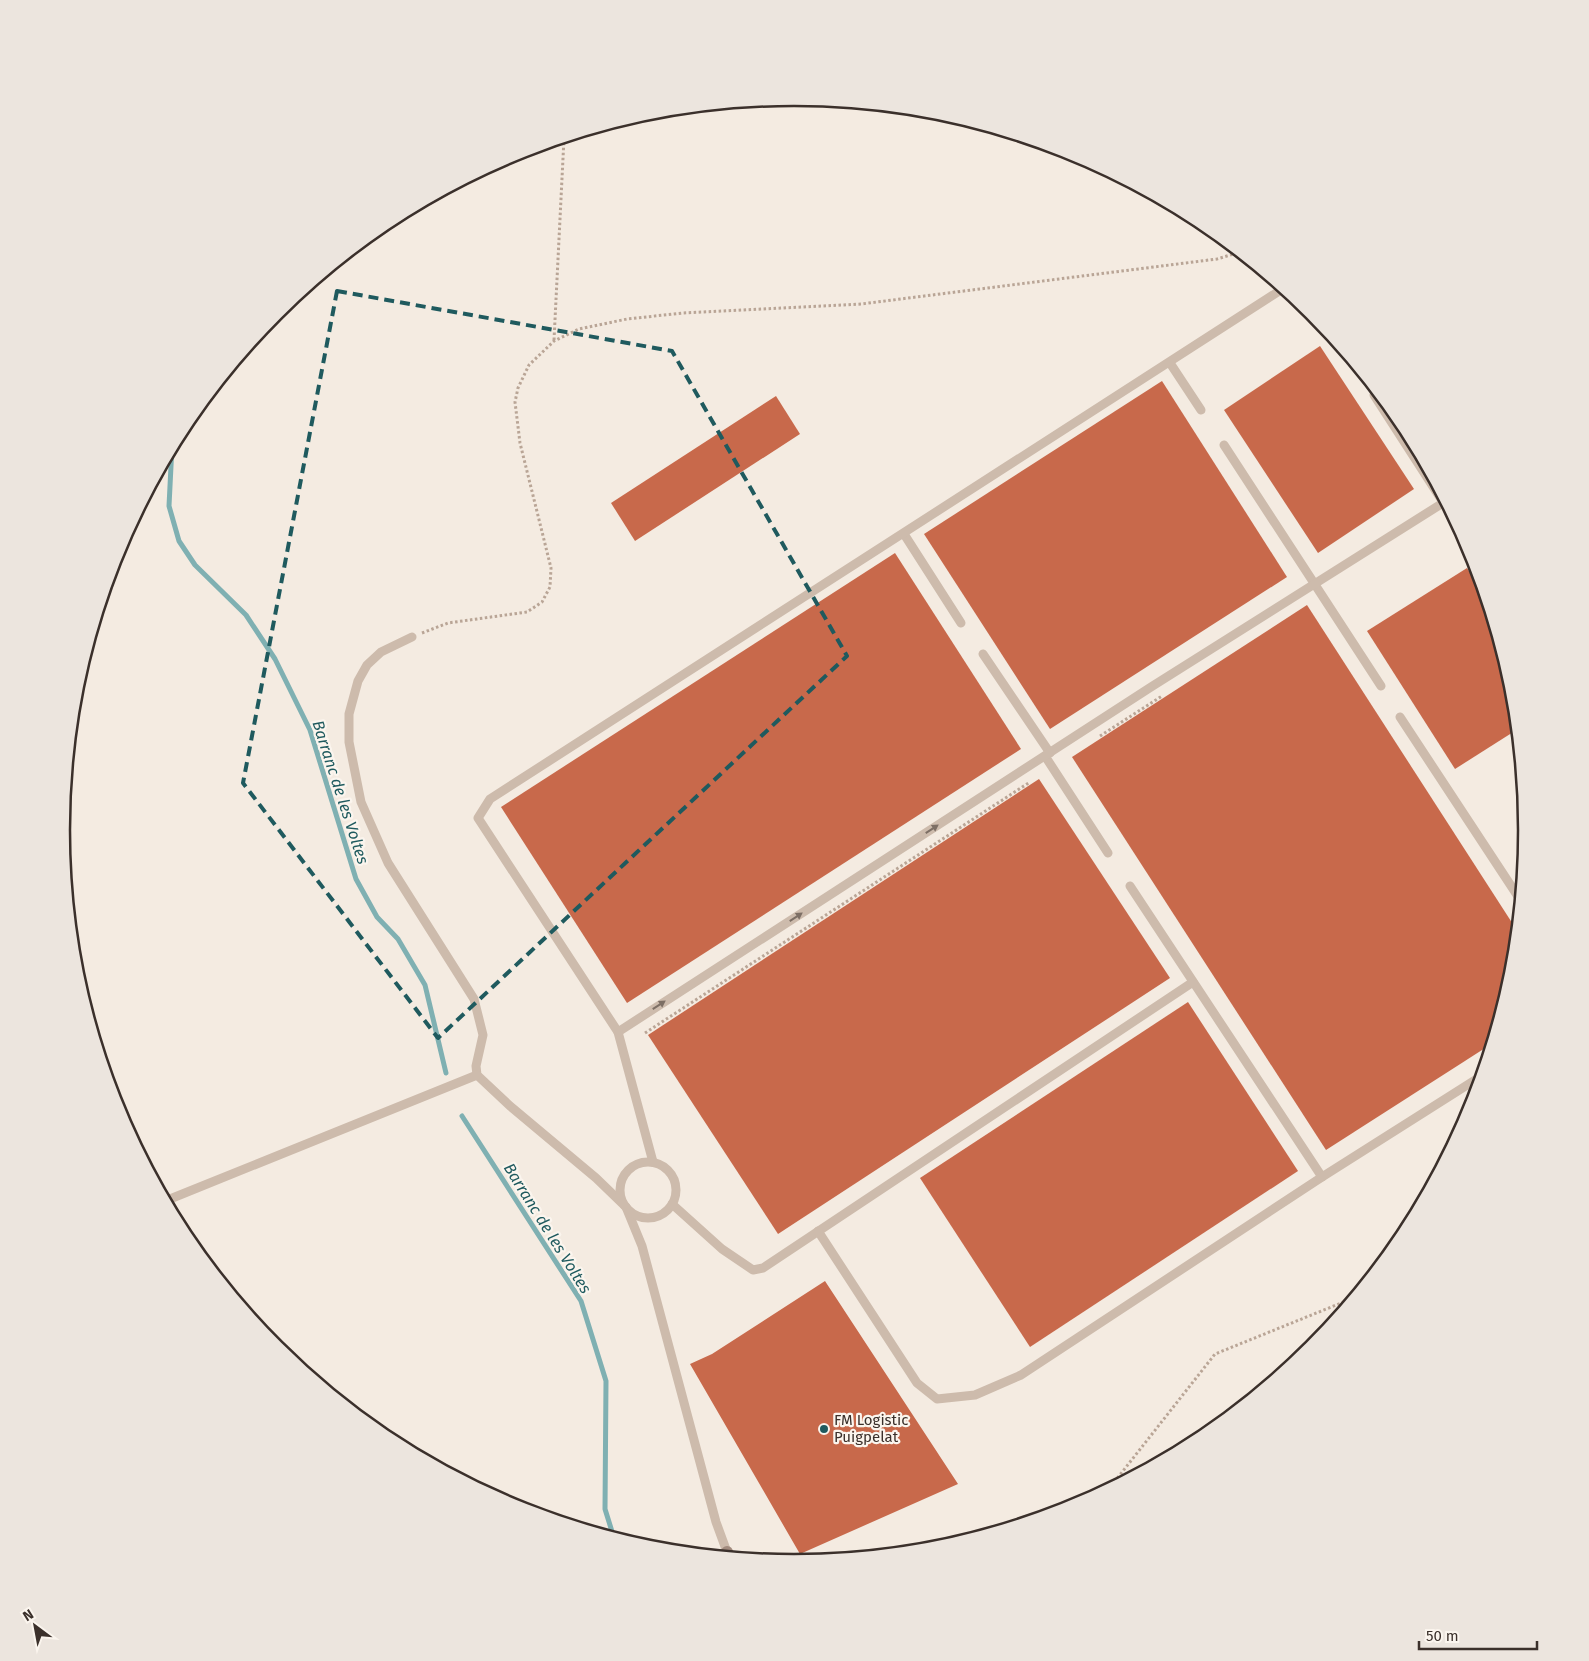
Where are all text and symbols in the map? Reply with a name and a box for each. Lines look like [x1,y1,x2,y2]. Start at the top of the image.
water label: Barranc de les Voltes [308,718,373,866]
one-way arrow [925,824,939,834]
one-way arrow [789,913,802,922]
one-way arrow [652,1001,666,1010]
water label: Barranc de les Voltes [500,1160,595,1297]
place label: FM Logistic Puigpelat [834,1411,908,1446]
marker: FM Logistic Puigpelat [818,1423,830,1435]
north arrow [10,1601,60,1651]
text: N [20,1606,37,1625]
scale bar [1419,1618,1536,1650]
text: 50 m [1426,1627,1459,1645]

